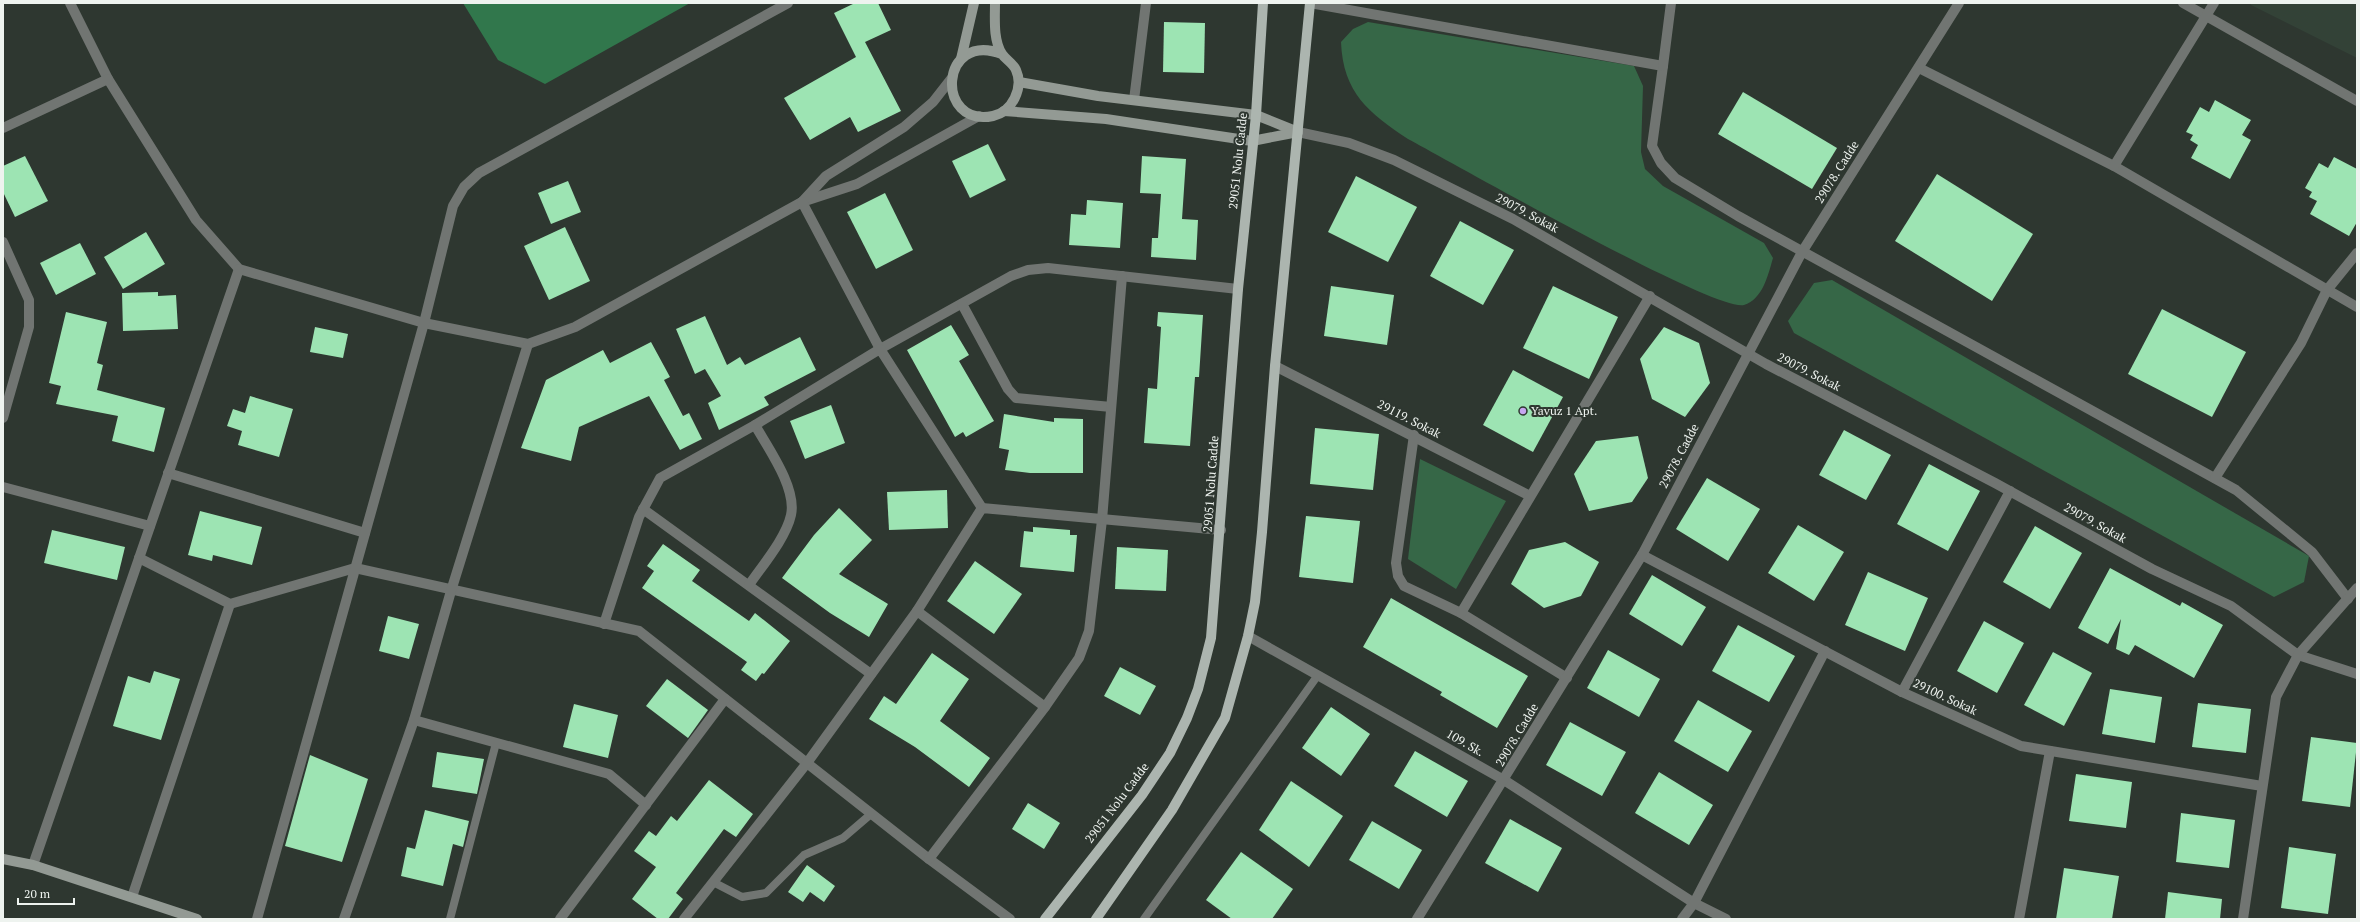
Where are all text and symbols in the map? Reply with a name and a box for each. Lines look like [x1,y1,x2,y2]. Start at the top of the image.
street label: 29051 Nolu Cadde [1225,112,1250,210]
street label: 29078. Cadde [1811,138,1862,206]
street label: 29079. Sokak [1493,190,1562,236]
street label: 29079. Sokak [1775,349,1844,394]
street label: 29119. Sokak [1375,396,1444,441]
place label: Yavuz 1 Apt. [1531,403,1597,418]
marker: Yavuz 1 Apt. [1518,406,1528,416]
street label: 29078. Cadde [1655,421,1702,491]
street label: 29051 Nolu Cadde [1200,435,1221,533]
street label: 29079. Sokak [2061,499,2130,546]
street label: 29100. Sokak [1911,675,1981,718]
street label: 29078. Cadde [1492,700,1541,769]
street label: 109. Sk. [1444,726,1487,759]
street label: 29051 Nolu Cadde [1081,759,1152,846]
scale bar [18,880,74,906]
text: 20 m [24,886,51,901]

